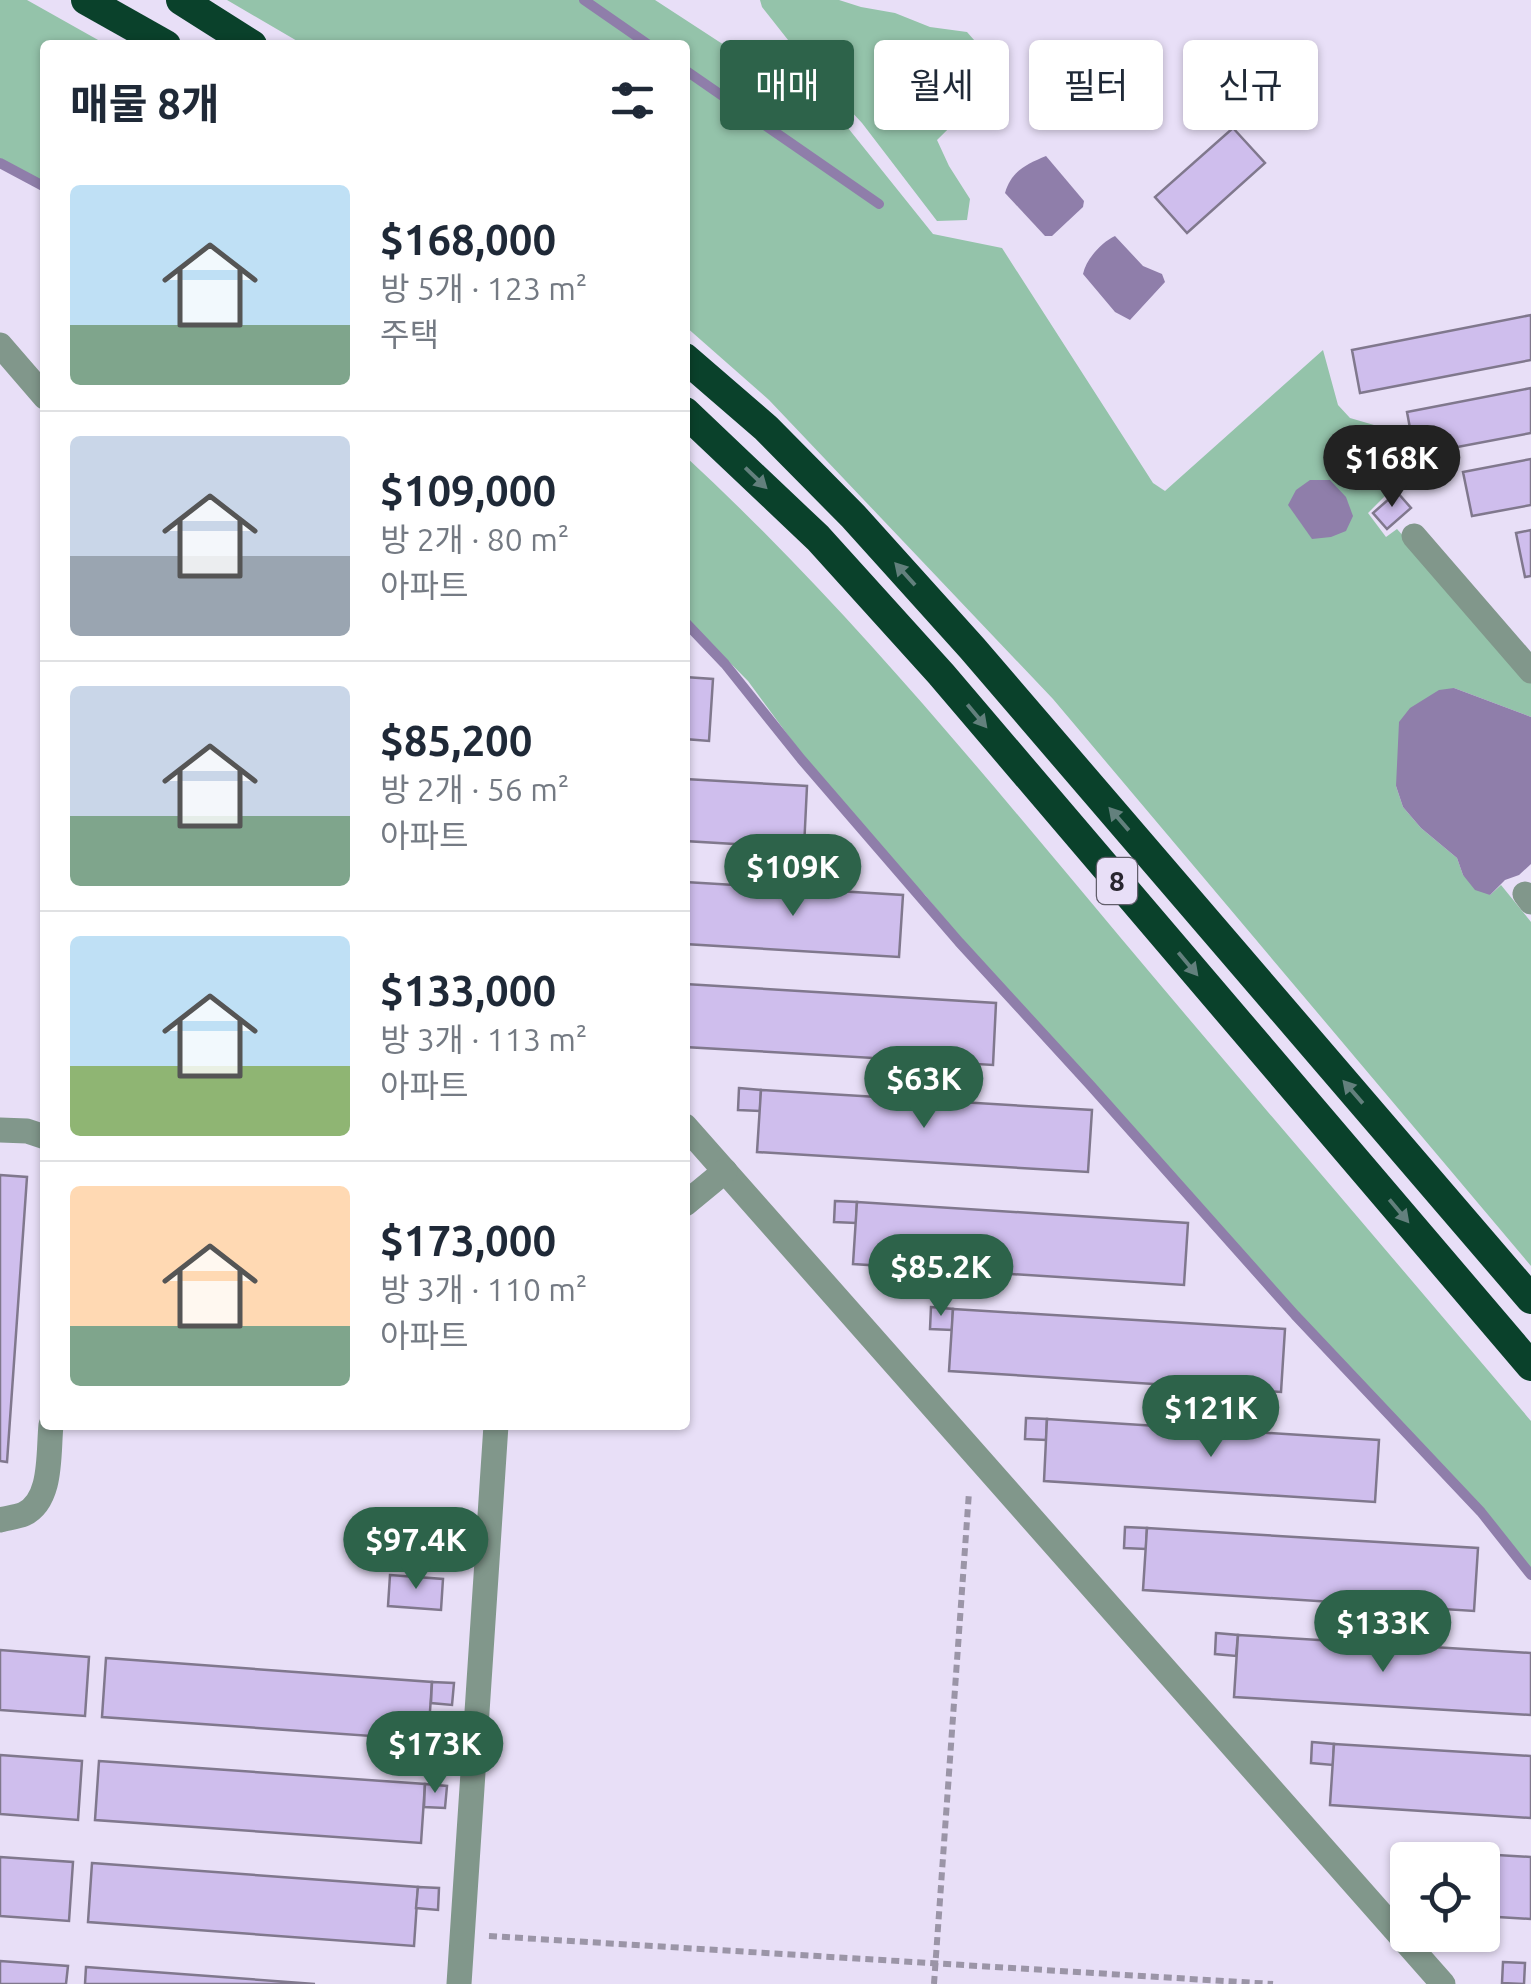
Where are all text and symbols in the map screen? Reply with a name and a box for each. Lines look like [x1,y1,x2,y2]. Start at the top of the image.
chip: 매매 [720,40,854,130]
chip: 월세 [874,40,1009,130]
chip: 필터 [1029,40,1163,130]
chip: 신규 [1183,40,1318,130]
icon: filters [605,73,660,128]
text: 매물 8개 [70,80,220,127]
text: $168,000 [380,216,556,263]
icon: home [150,225,270,345]
text: 방 5개 · 123 m² [380,270,587,306]
text: 주택 [380,316,439,352]
pin: $168K [1322,425,1462,510]
text: $168K [1345,439,1439,475]
one-way arrow [744,466,768,489]
text: $109,000 [380,467,556,514]
icon: home [150,476,270,596]
text: 방 2개 · 80 m² [380,521,569,557]
one-way arrow [895,562,917,587]
text: 아파트 [380,567,468,603]
one-way arrow [966,704,988,729]
text: $85,200 [380,717,532,764]
icon: home [150,726,270,846]
text: 방 2개 · 56 m² [380,771,569,807]
one-way arrow [1108,807,1130,832]
text: 아파트 [380,817,468,853]
pin: $109K [723,834,863,919]
text: $109K [746,848,840,884]
road number: 8 [1097,858,1137,904]
one-way arrow [1177,951,1198,976]
text: $133,000 [380,967,556,1014]
icon: home [150,976,270,1096]
text: 방 3개 · 113 m² [380,1021,587,1057]
pin: $63K [865,1046,983,1131]
text: $63K [886,1060,962,1096]
text: 아파트 [380,1067,468,1103]
one-way arrow [1343,1080,1365,1105]
one-way arrow [1387,1198,1409,1223]
text: $173,000 [380,1217,556,1264]
icon: home [150,1226,270,1346]
pin: $85.2K [860,1234,1022,1319]
text: $85.2K [890,1248,992,1284]
text: 방 3개 · 110 m² [380,1271,587,1307]
text: 아파트 [380,1317,468,1353]
pin: $121K [1141,1375,1281,1460]
text: $121K [1164,1389,1258,1425]
pin: $97.4K [335,1507,497,1592]
text: $97.4K [365,1521,467,1557]
pin: $133K [1313,1590,1453,1675]
text: $133K [1336,1604,1430,1640]
pin: $173K [365,1711,505,1796]
text: $173K [388,1725,482,1761]
map controls [1390,1842,1500,1952]
button: locate [1390,1842,1500,1952]

